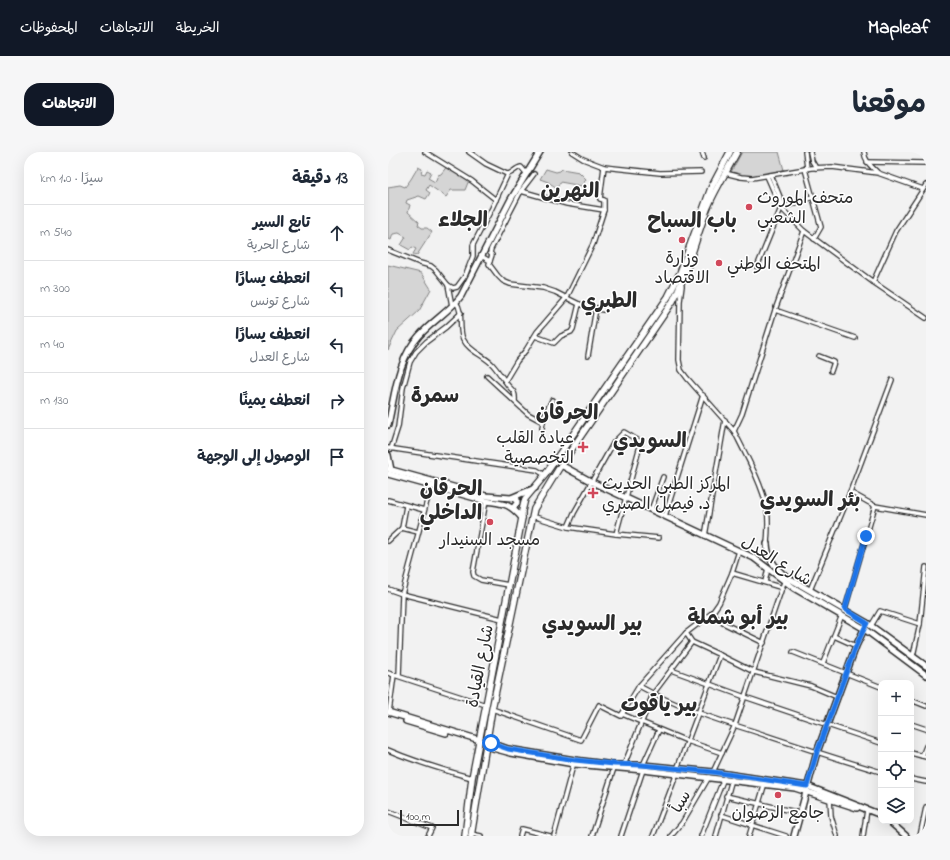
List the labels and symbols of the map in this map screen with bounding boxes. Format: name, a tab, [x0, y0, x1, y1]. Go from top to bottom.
district label: النهرين	[541, 177, 599, 207]
place label: متحف الموروث الشعبي	[757, 186, 853, 232]
marker: متحف الموروث الشعبي	[744, 202, 754, 212]
district label: الجلاء	[438, 206, 488, 236]
district label: باب السباح	[647, 207, 737, 237]
marker: وزارة الاقتصاد	[677, 235, 687, 245]
place label: وزارة الاقتصاد	[654, 246, 710, 291]
place label: المتحف الوطني	[727, 252, 821, 278]
marker: المتحف الوطني	[714, 258, 724, 268]
district label: الطبري	[581, 287, 637, 317]
district label: سمرة	[411, 382, 459, 412]
district label: الحرقان	[536, 399, 598, 429]
place label: عيادة القلب التخصصية	[496, 426, 574, 471]
district label: السويدي	[613, 427, 687, 457]
marker: عيادة القلب التخصصية	[577, 441, 589, 453]
place label: المركز الطبي الحديث د. فيصل الصبري	[602, 472, 730, 517]
district label: الحرقان الداخلي	[420, 475, 482, 531]
district label: بئر السويدي	[760, 486, 860, 516]
marker: المركز الطبي الحديث د. فيصل الصبري	[587, 487, 599, 499]
marker: مسجد السنيدار	[485, 517, 495, 527]
route end	[857, 527, 875, 545]
place label: مسجد السنيدار	[438, 528, 540, 553]
street label: شارع العدل	[736, 530, 816, 593]
district label: بير أبو شملة	[687, 604, 789, 634]
district label: بير السويدي	[542, 610, 642, 640]
street label: شارع القيادة	[460, 623, 501, 710]
district label: بير ياقوت	[621, 691, 697, 721]
route start	[482, 734, 500, 752]
street label: سبأ	[665, 786, 698, 818]
marker: جامع الرضوان	[773, 790, 783, 800]
place label: جامع الرضوان	[731, 801, 825, 826]
scale bar	[400, 808, 459, 827]

